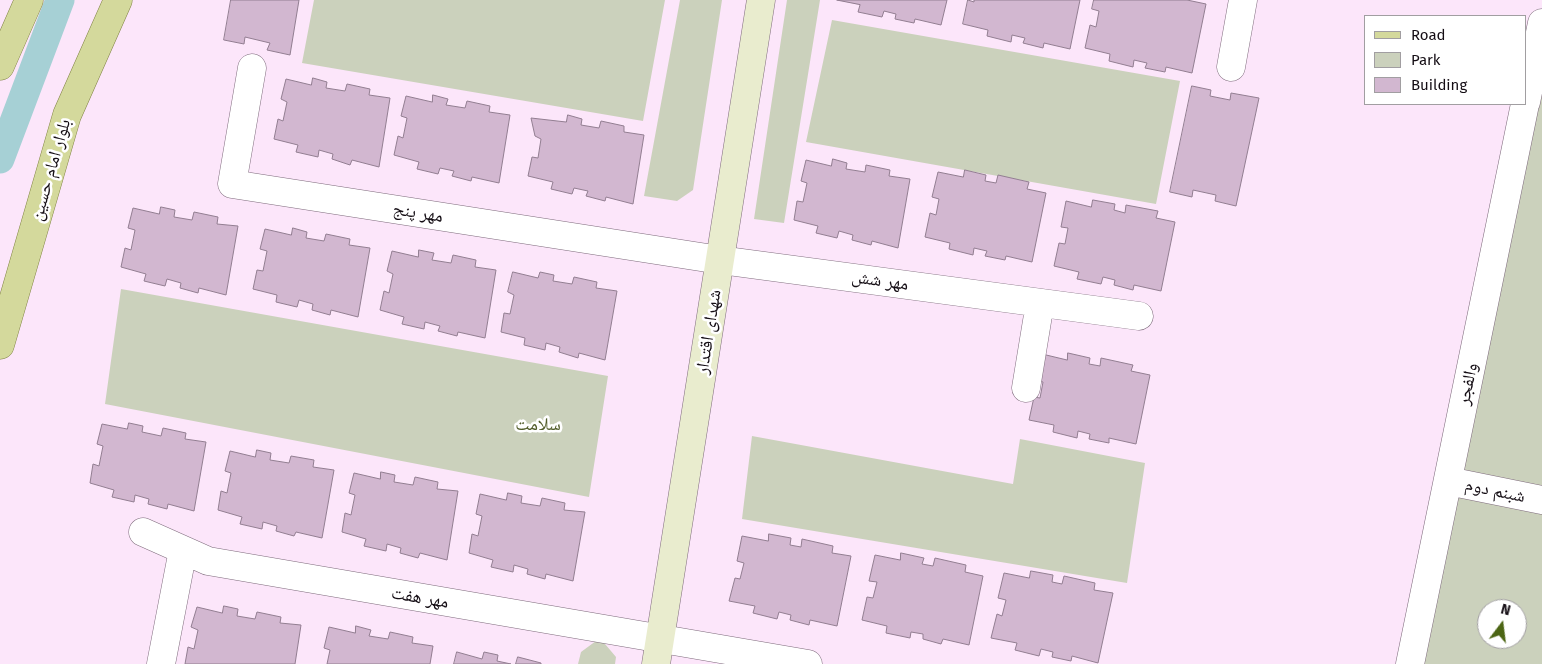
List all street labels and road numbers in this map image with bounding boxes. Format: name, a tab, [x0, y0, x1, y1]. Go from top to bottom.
street label: بلوار امام حسین	[26, 117, 76, 223]
street label: مهر پنج	[391, 198, 445, 228]
street label: مهر شش	[850, 266, 910, 296]
street label: شهدای اقتدار	[692, 288, 726, 376]
street label: والفجر	[1453, 361, 1483, 407]
street label: شبنم دوم	[1463, 474, 1527, 508]
street label: مهر هفت	[390, 582, 450, 614]

